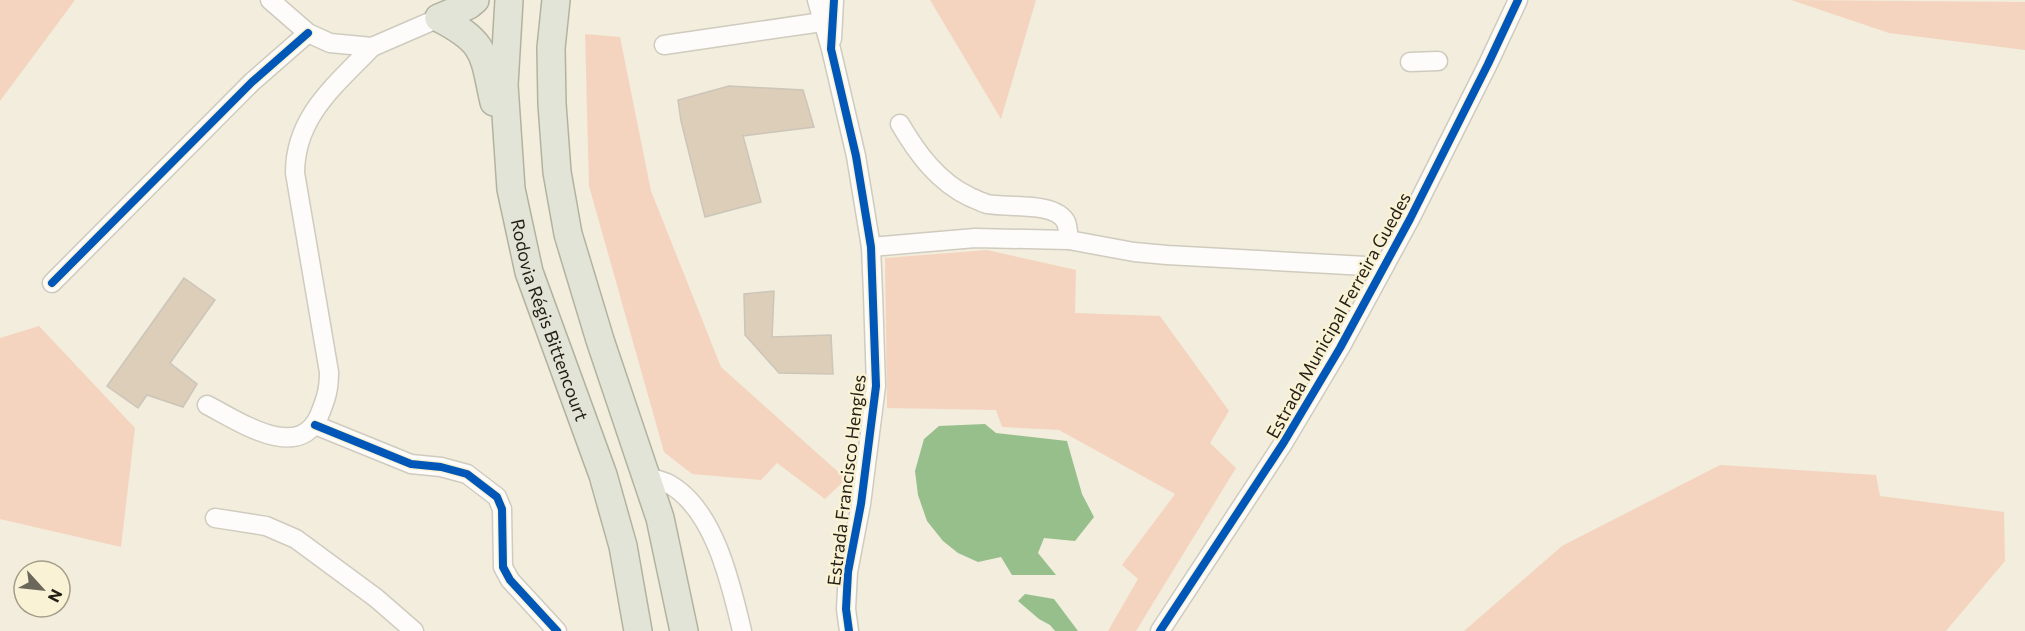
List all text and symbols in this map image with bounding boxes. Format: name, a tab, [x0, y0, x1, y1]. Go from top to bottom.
street label: Estrada Municipal Ferreira Guedes	[1261, 188, 1415, 442]
street label: Rodovia Régis Bittencourt	[507, 217, 593, 424]
street label: Estrada Francisco Hengles	[822, 373, 870, 587]
north arrow	[12, 559, 72, 619]
text: N	[45, 586, 67, 606]

